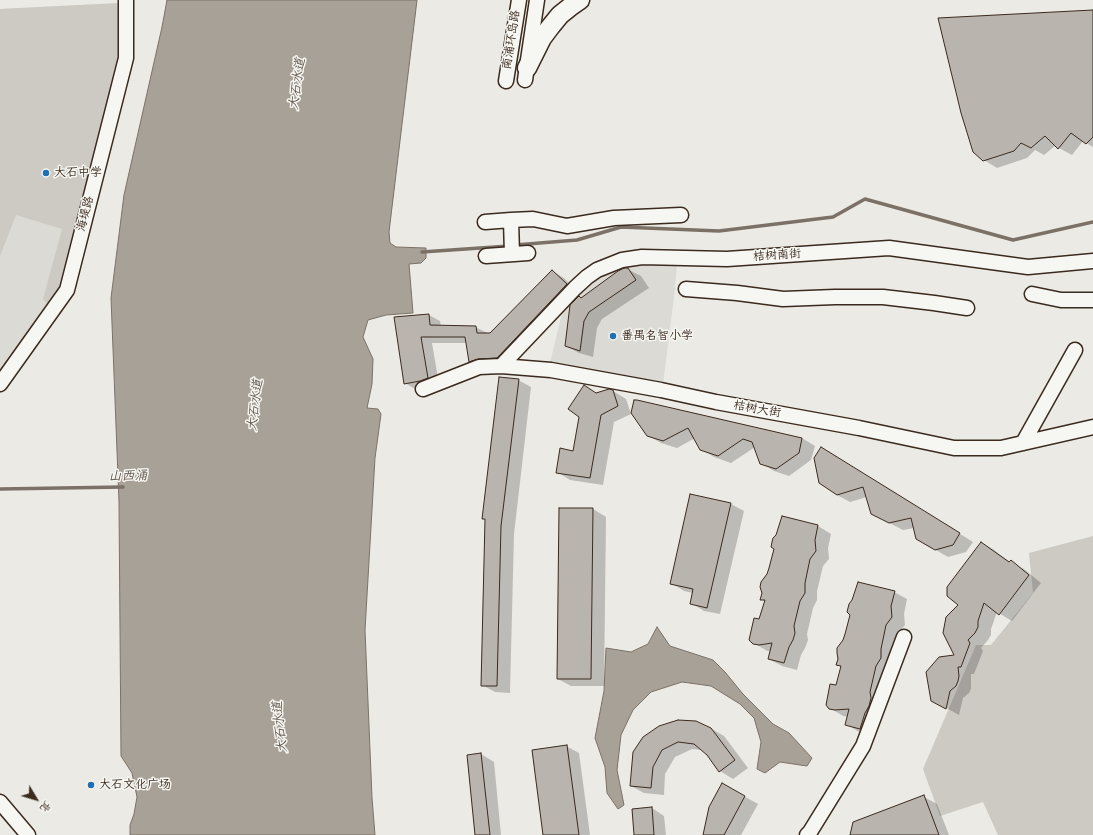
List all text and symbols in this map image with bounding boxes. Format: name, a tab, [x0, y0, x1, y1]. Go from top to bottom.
street label: 南浦环岛路	[500, 9, 524, 71]
water label: 大石水道	[287, 57, 309, 111]
place label: 大石中学	[54, 166, 102, 180]
marker: 大石中学	[41, 168, 51, 178]
street label: 海堤路	[75, 195, 97, 233]
street label: 桔树南街	[753, 247, 801, 265]
place label: 番禺名智小学	[621, 329, 693, 343]
marker: 番禺名智小学	[608, 331, 618, 341]
water label: 大石水道	[245, 378, 267, 432]
street label: 桔树大街	[732, 399, 782, 421]
water label: 山西涌	[108, 469, 148, 485]
water label: 大石水道	[271, 700, 291, 754]
place label: 大石文化广场	[99, 778, 171, 792]
north arrow	[16, 779, 56, 819]
marker: 大石文化广场	[86, 780, 96, 790]
text: 北	[37, 798, 54, 815]

